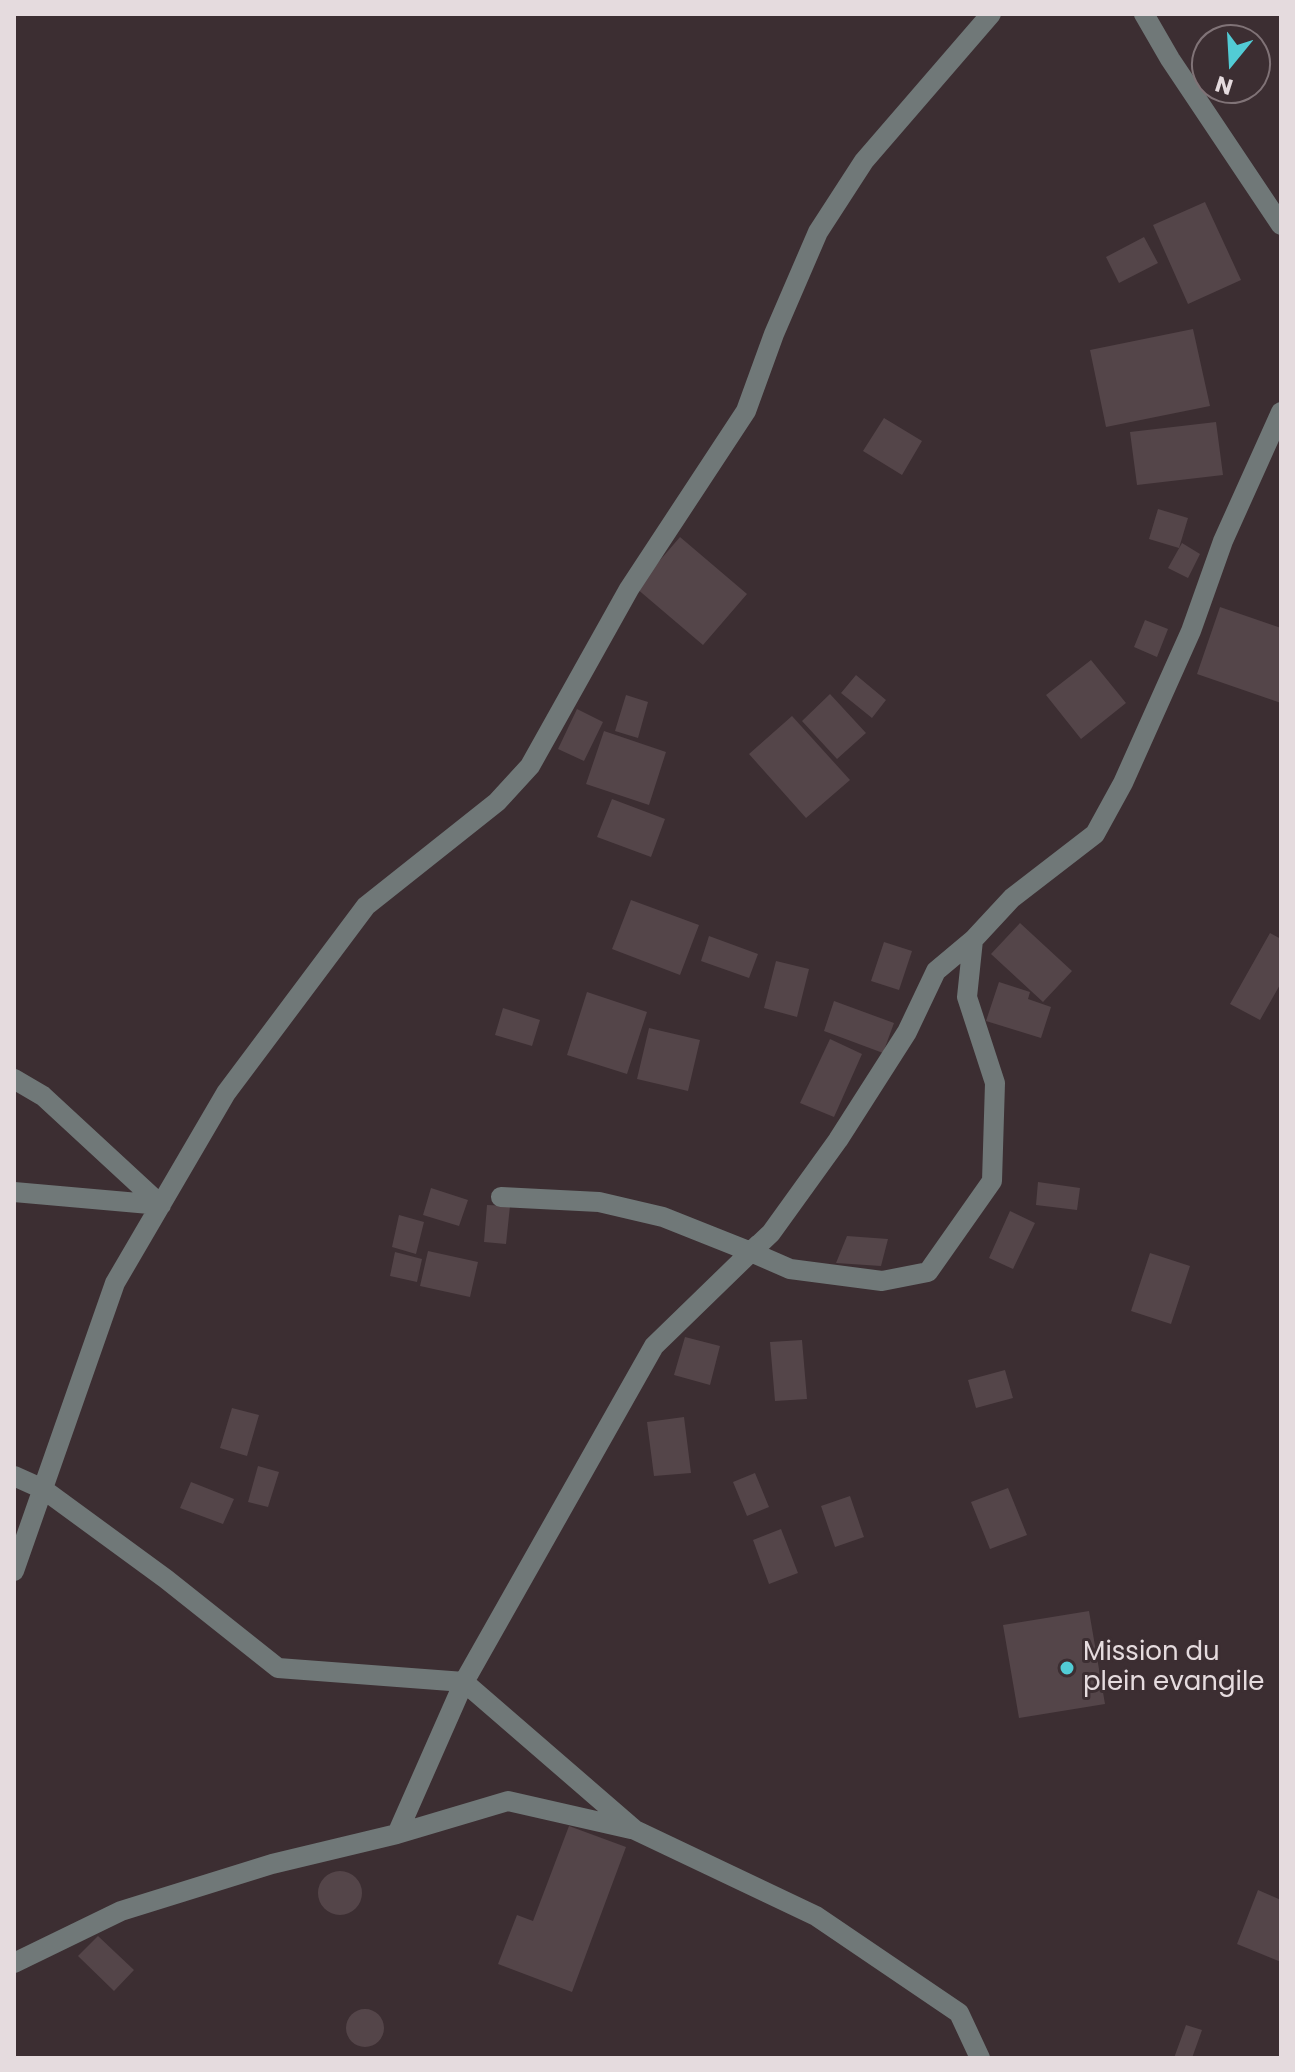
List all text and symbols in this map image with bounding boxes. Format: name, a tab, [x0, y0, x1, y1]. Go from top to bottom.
north arrow	[1191, 24, 1271, 104]
text: N	[1211, 68, 1237, 103]
place label: Mission du plein evangile	[1083, 1637, 1264, 1698]
marker: Mission du plein evangile	[1058, 1659, 1076, 1677]

